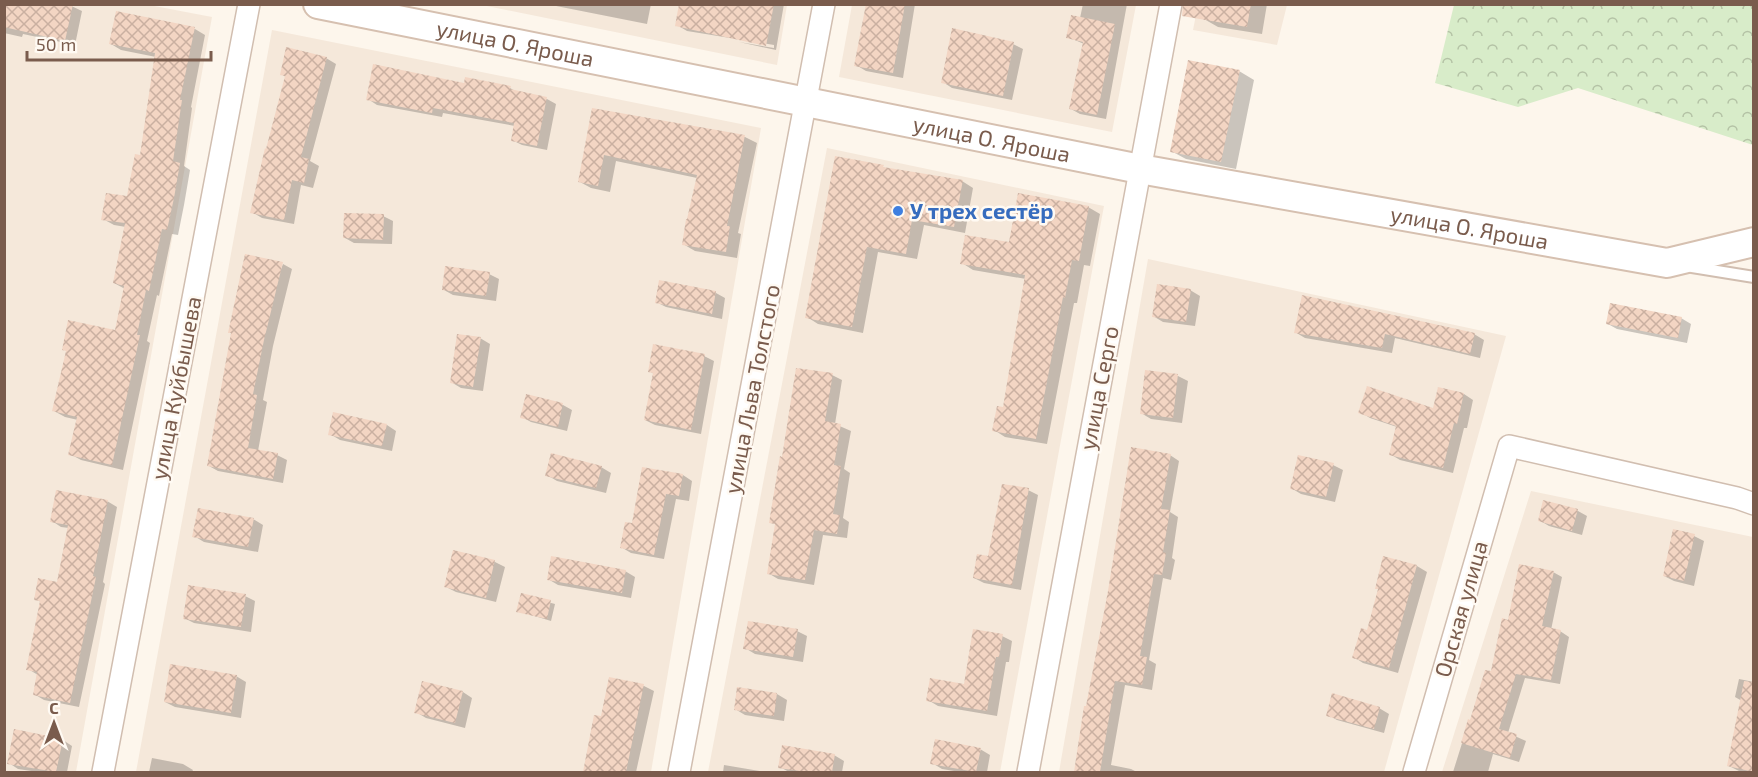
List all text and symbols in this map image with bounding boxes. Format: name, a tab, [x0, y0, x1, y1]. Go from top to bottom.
street label: улица О. Яроша	[434, 14, 596, 71]
scale bar	[27, 24, 212, 62]
text: 50 m	[36, 33, 76, 55]
street label: улица О. Яроша	[911, 110, 1073, 167]
place label: У трех сестёр	[910, 197, 1054, 223]
street label: улица О. Яроша	[1388, 200, 1551, 254]
marker: У трех сестёр	[891, 204, 905, 218]
street label: улица Льва Толстого	[718, 282, 785, 496]
street label: улица Куйбышева	[144, 294, 207, 482]
street label: улица Серго	[1073, 324, 1124, 452]
street label: Орская улица	[1428, 538, 1493, 680]
north arrow	[24, 693, 84, 753]
text: С	[49, 698, 59, 717]

